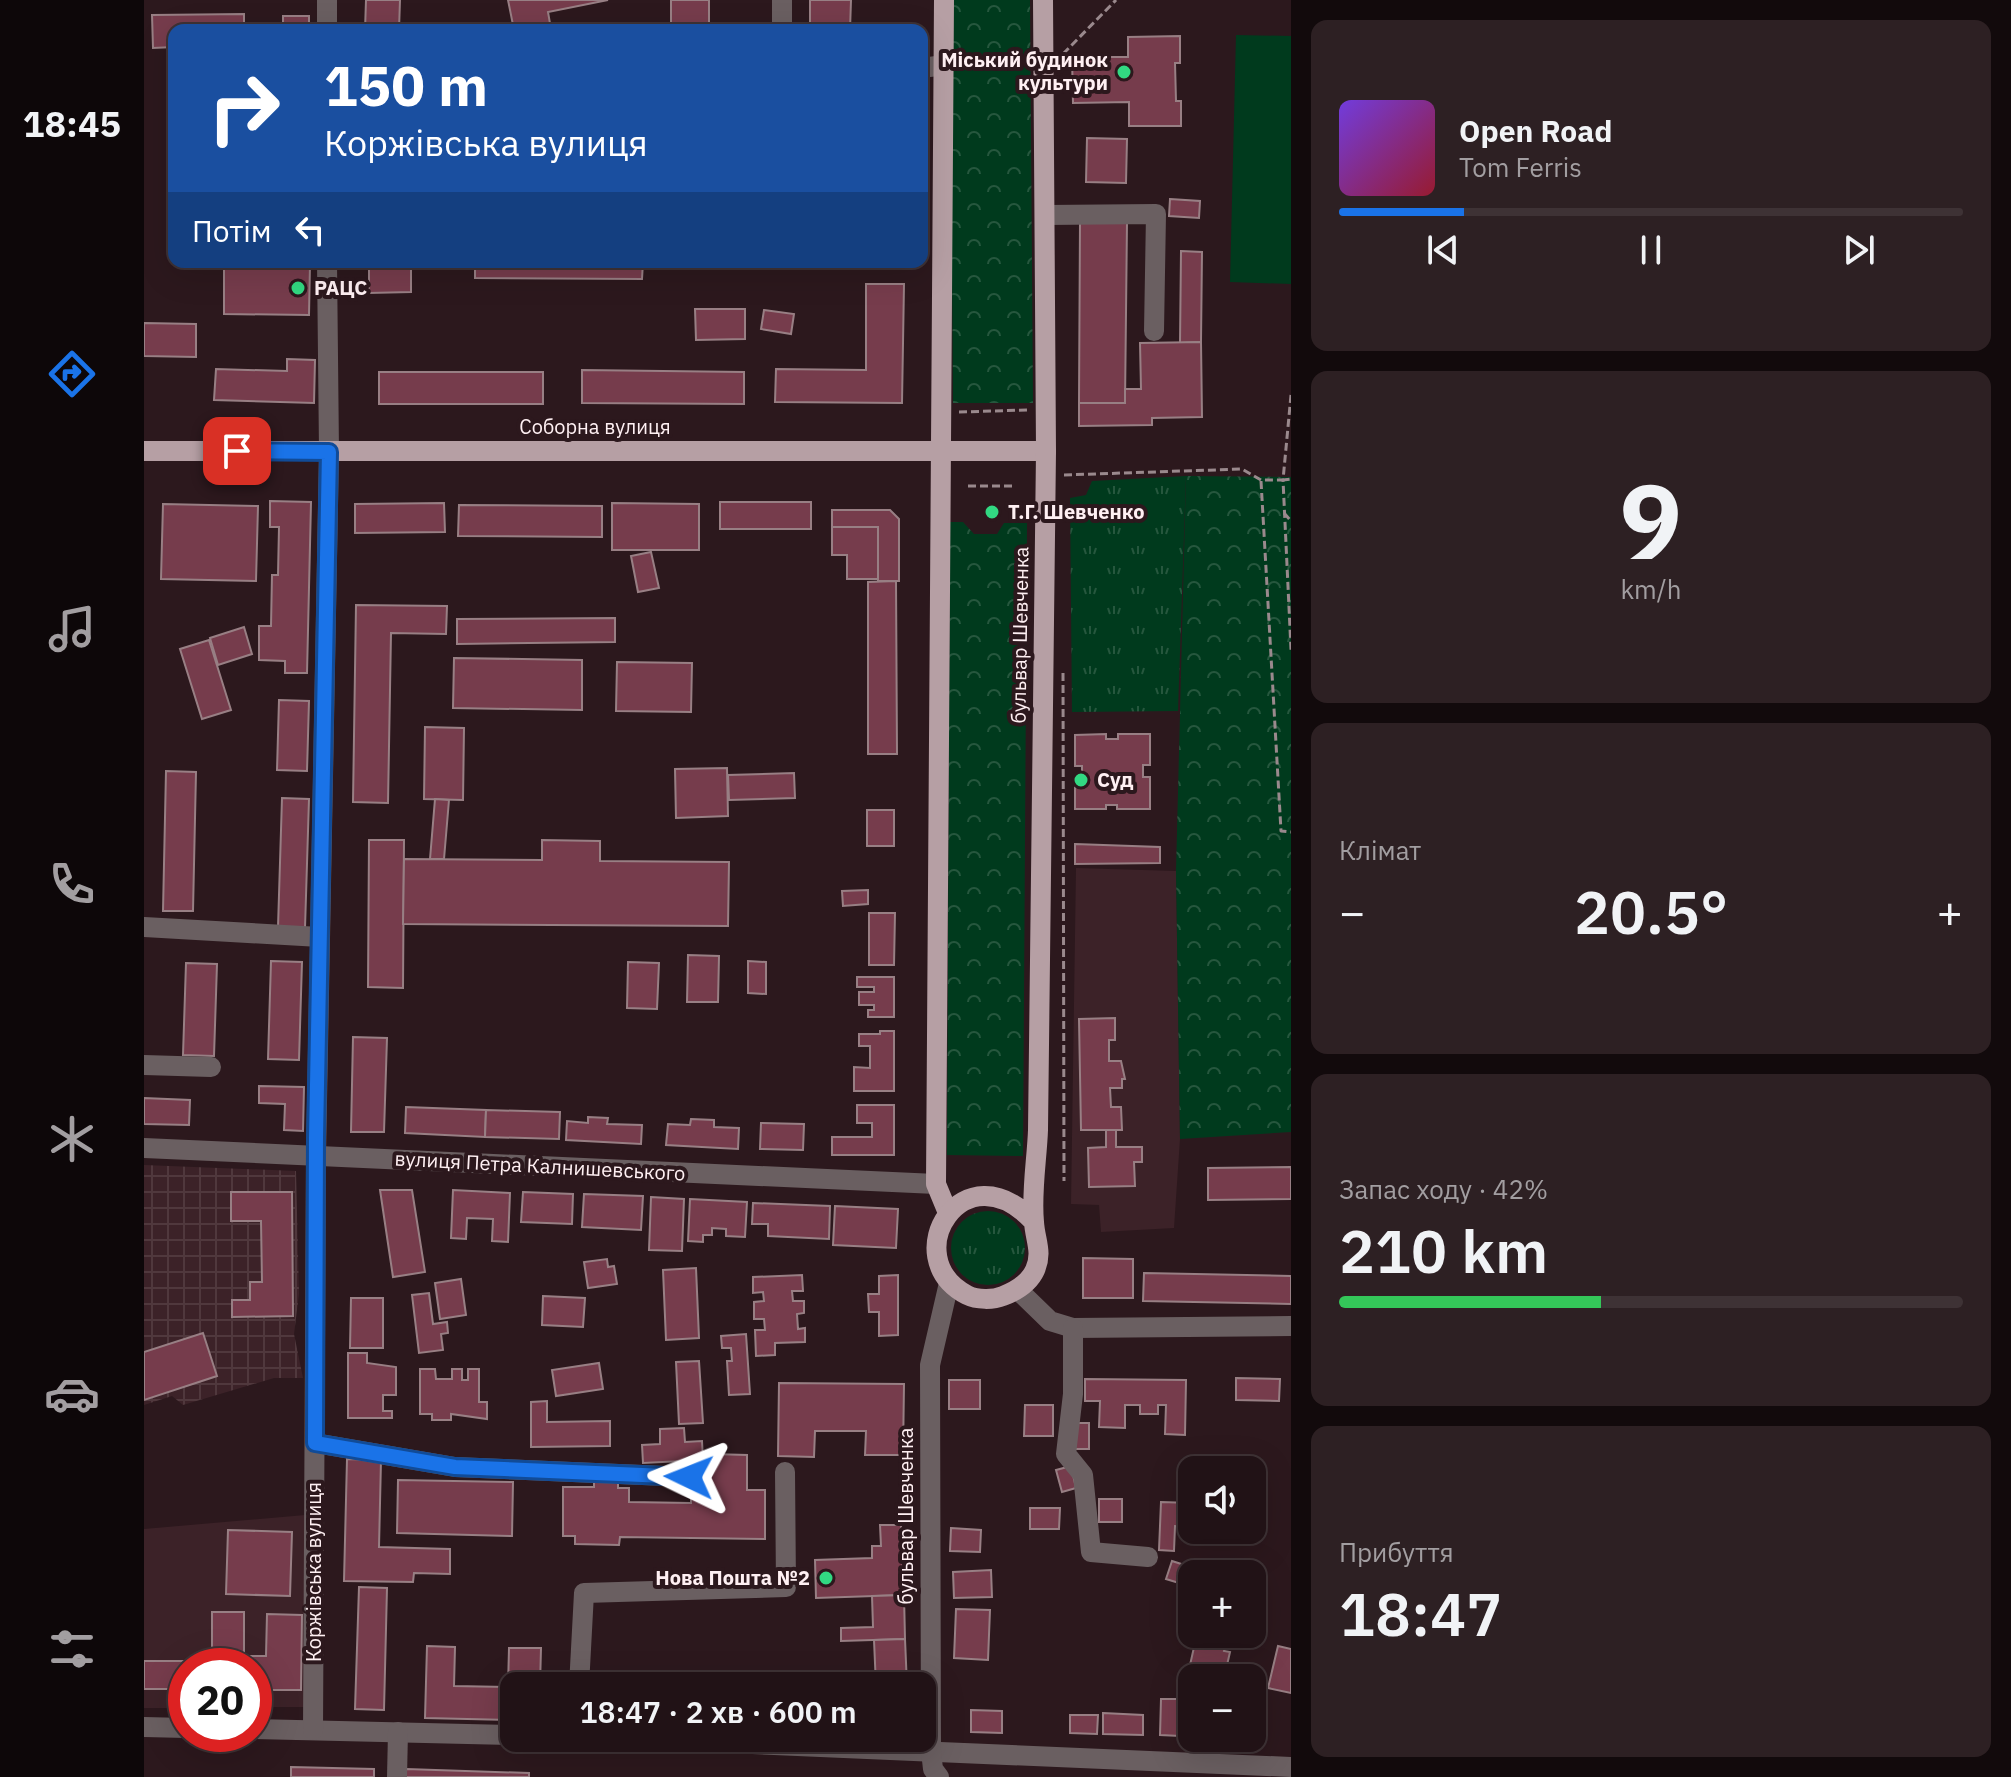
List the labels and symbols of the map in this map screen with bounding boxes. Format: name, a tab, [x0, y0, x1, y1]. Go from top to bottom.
place label: Міський будинок культури	[941, 46, 1108, 96]
marker: Міський будинок культури	[1115, 63, 1133, 81]
place label: РАЦС	[314, 274, 367, 301]
marker: РАЦС	[289, 279, 307, 297]
street label: Соборна вулиця	[519, 413, 671, 440]
pin	[203, 417, 271, 485]
place label: Т.Г. Шевченко	[1008, 498, 1145, 525]
marker: Т.Г. Шевченко	[983, 503, 1001, 521]
street label: бульвар Шевченка	[1004, 546, 1035, 724]
place label: Суд	[1097, 766, 1133, 793]
marker: Суд	[1072, 771, 1090, 789]
street label: вулиця Петра Калнишевського	[394, 1144, 686, 1187]
street label: бульвар Шевченка	[892, 1427, 919, 1604]
position arrow	[647, 1435, 731, 1519]
street label: Коржівська вулиця	[300, 1482, 327, 1662]
place label: Нова Пошта №2	[655, 1564, 810, 1591]
marker: Нова Пошта №2	[817, 1569, 835, 1587]
speed limit sign: 20	[168, 1648, 272, 1752]

